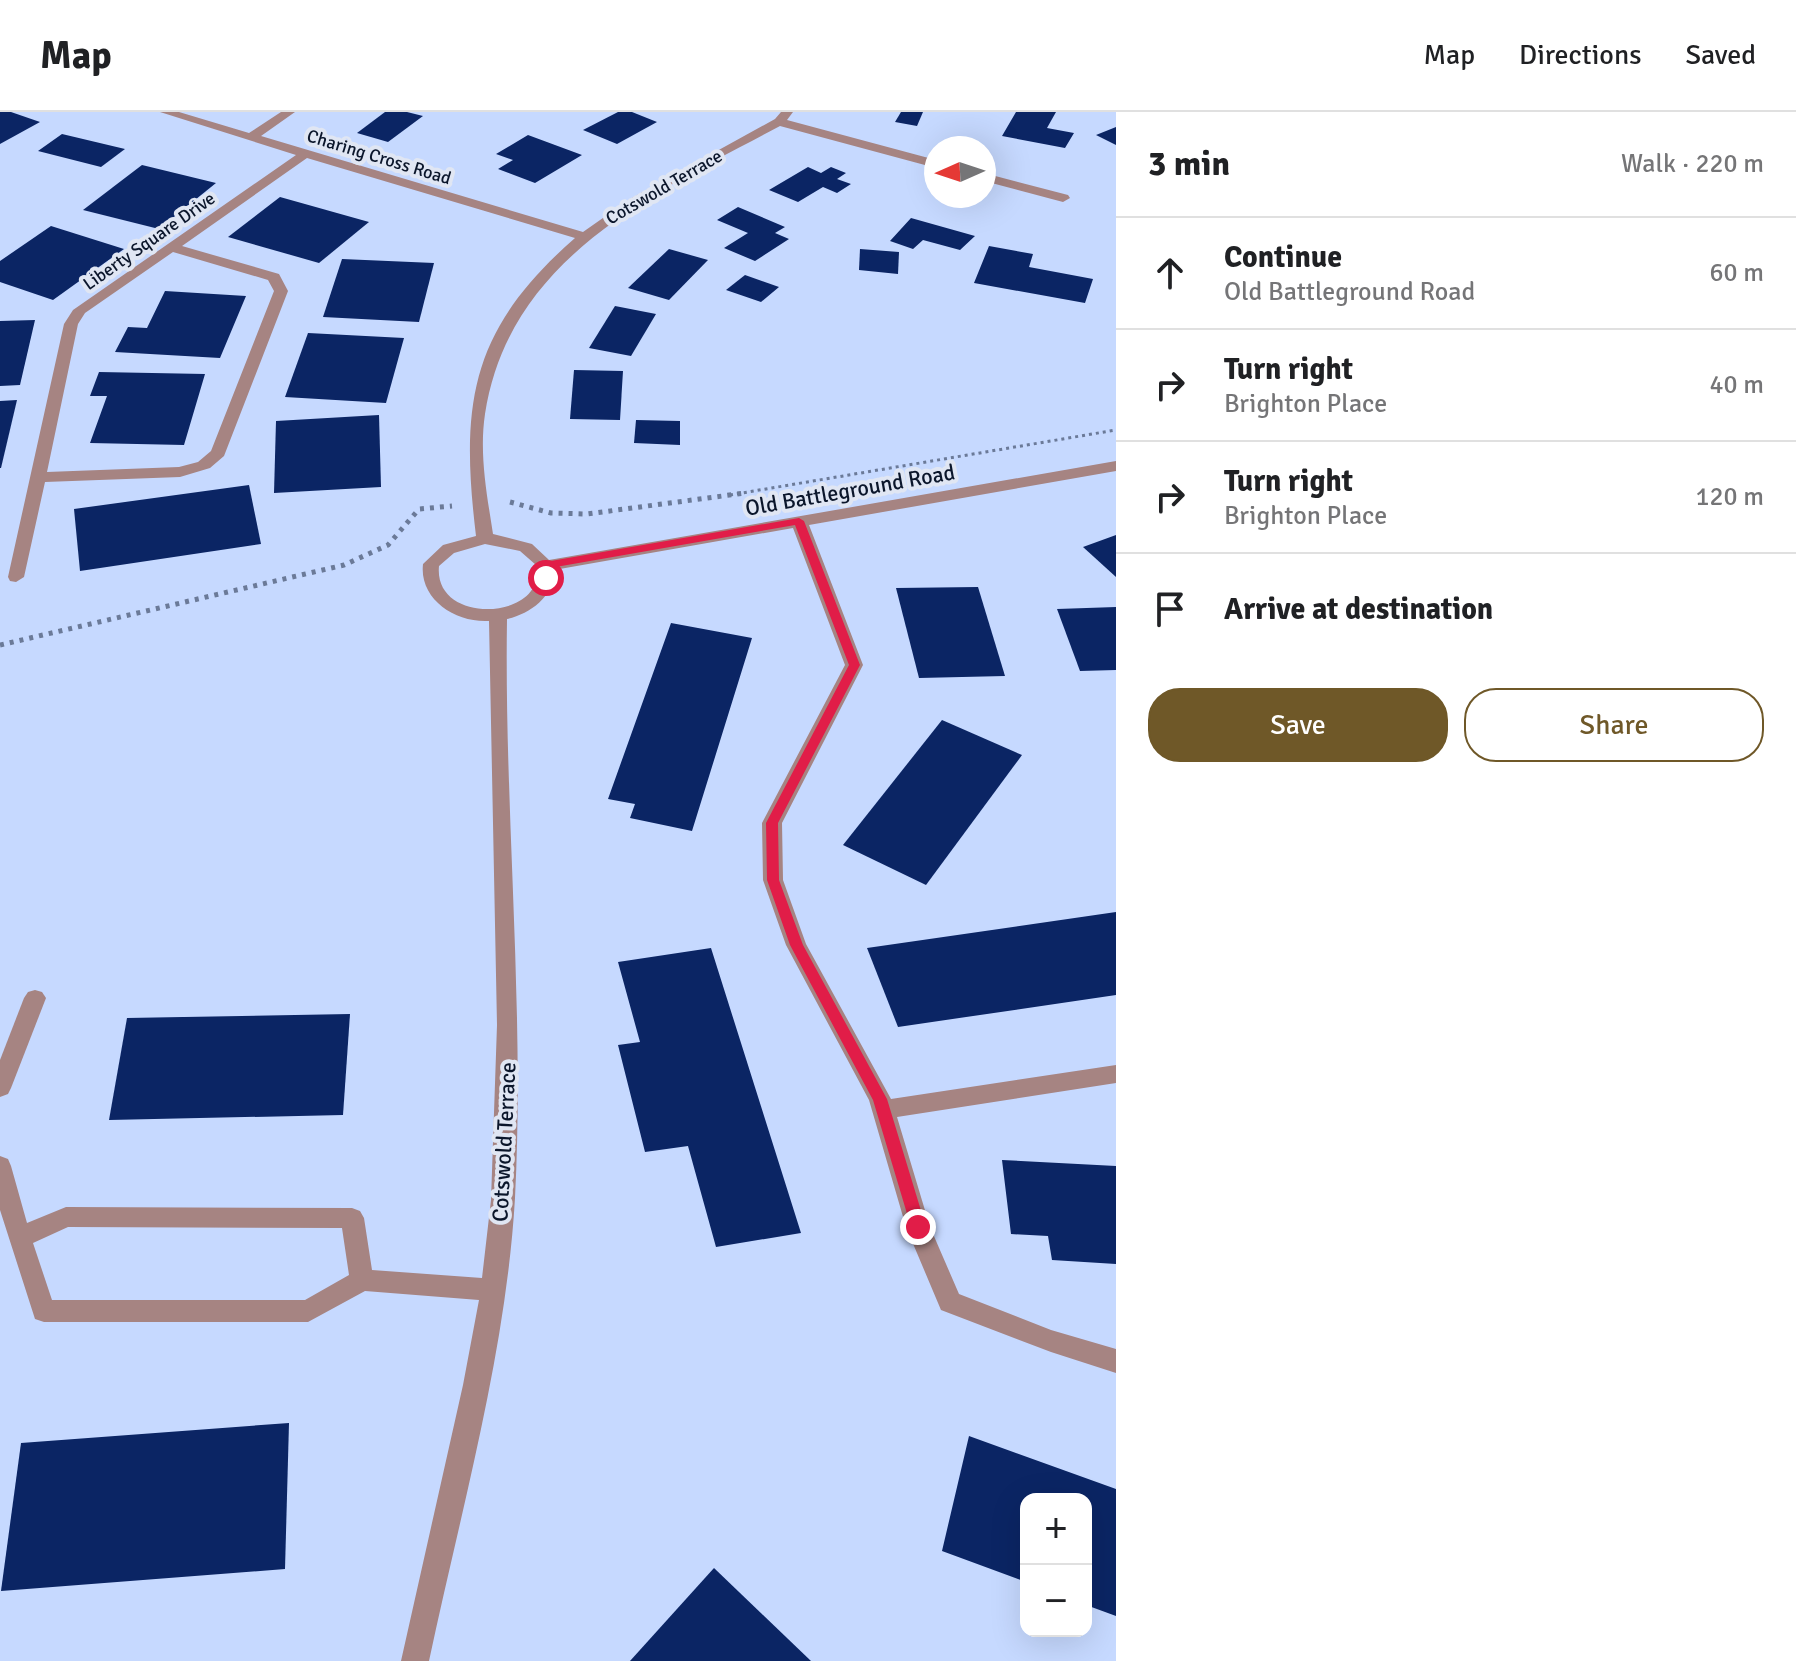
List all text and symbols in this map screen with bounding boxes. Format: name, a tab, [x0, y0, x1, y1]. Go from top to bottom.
text: Map	[40, 32, 112, 79]
text: Map	[1423, 38, 1475, 72]
text: Directions	[1519, 38, 1641, 72]
text: Saved	[1685, 38, 1756, 72]
street label: Charing Cross Road	[304, 125, 454, 189]
north arrow	[924, 136, 996, 208]
text: 3 min	[1148, 143, 1230, 185]
street label: Cotswold Terrace	[602, 145, 726, 229]
text: Walk · 220 m	[1621, 148, 1764, 180]
street label: Liberty Square Drive	[79, 187, 219, 295]
text: Continue	[1224, 239, 1342, 276]
icon: ahead	[1148, 251, 1192, 295]
text: 60 m	[1709, 257, 1764, 289]
text: Old Battleground Road	[1224, 276, 1475, 308]
text: Turn right	[1224, 351, 1353, 388]
icon: right	[1148, 363, 1192, 407]
text: 40 m	[1709, 369, 1764, 401]
text: Brighton Place	[1224, 388, 1387, 420]
street label: Old Battleground Road	[743, 458, 957, 522]
text: Turn right	[1224, 463, 1353, 500]
icon: right	[1148, 475, 1192, 519]
text: 120 m	[1695, 481, 1764, 513]
text: Brighton Place	[1224, 500, 1387, 532]
route start	[528, 560, 564, 596]
icon: arrive	[1148, 587, 1192, 631]
text: Arrive at destination	[1224, 591, 1493, 628]
button: Save	[1148, 688, 1448, 762]
button: Share	[1464, 688, 1764, 762]
street label: Cotswold Terrace	[486, 1061, 522, 1223]
route end	[900, 1209, 936, 1245]
map controls	[1020, 1493, 1092, 1637]
button: +	[1020, 1493, 1092, 1565]
button: −	[1020, 1565, 1092, 1637]

